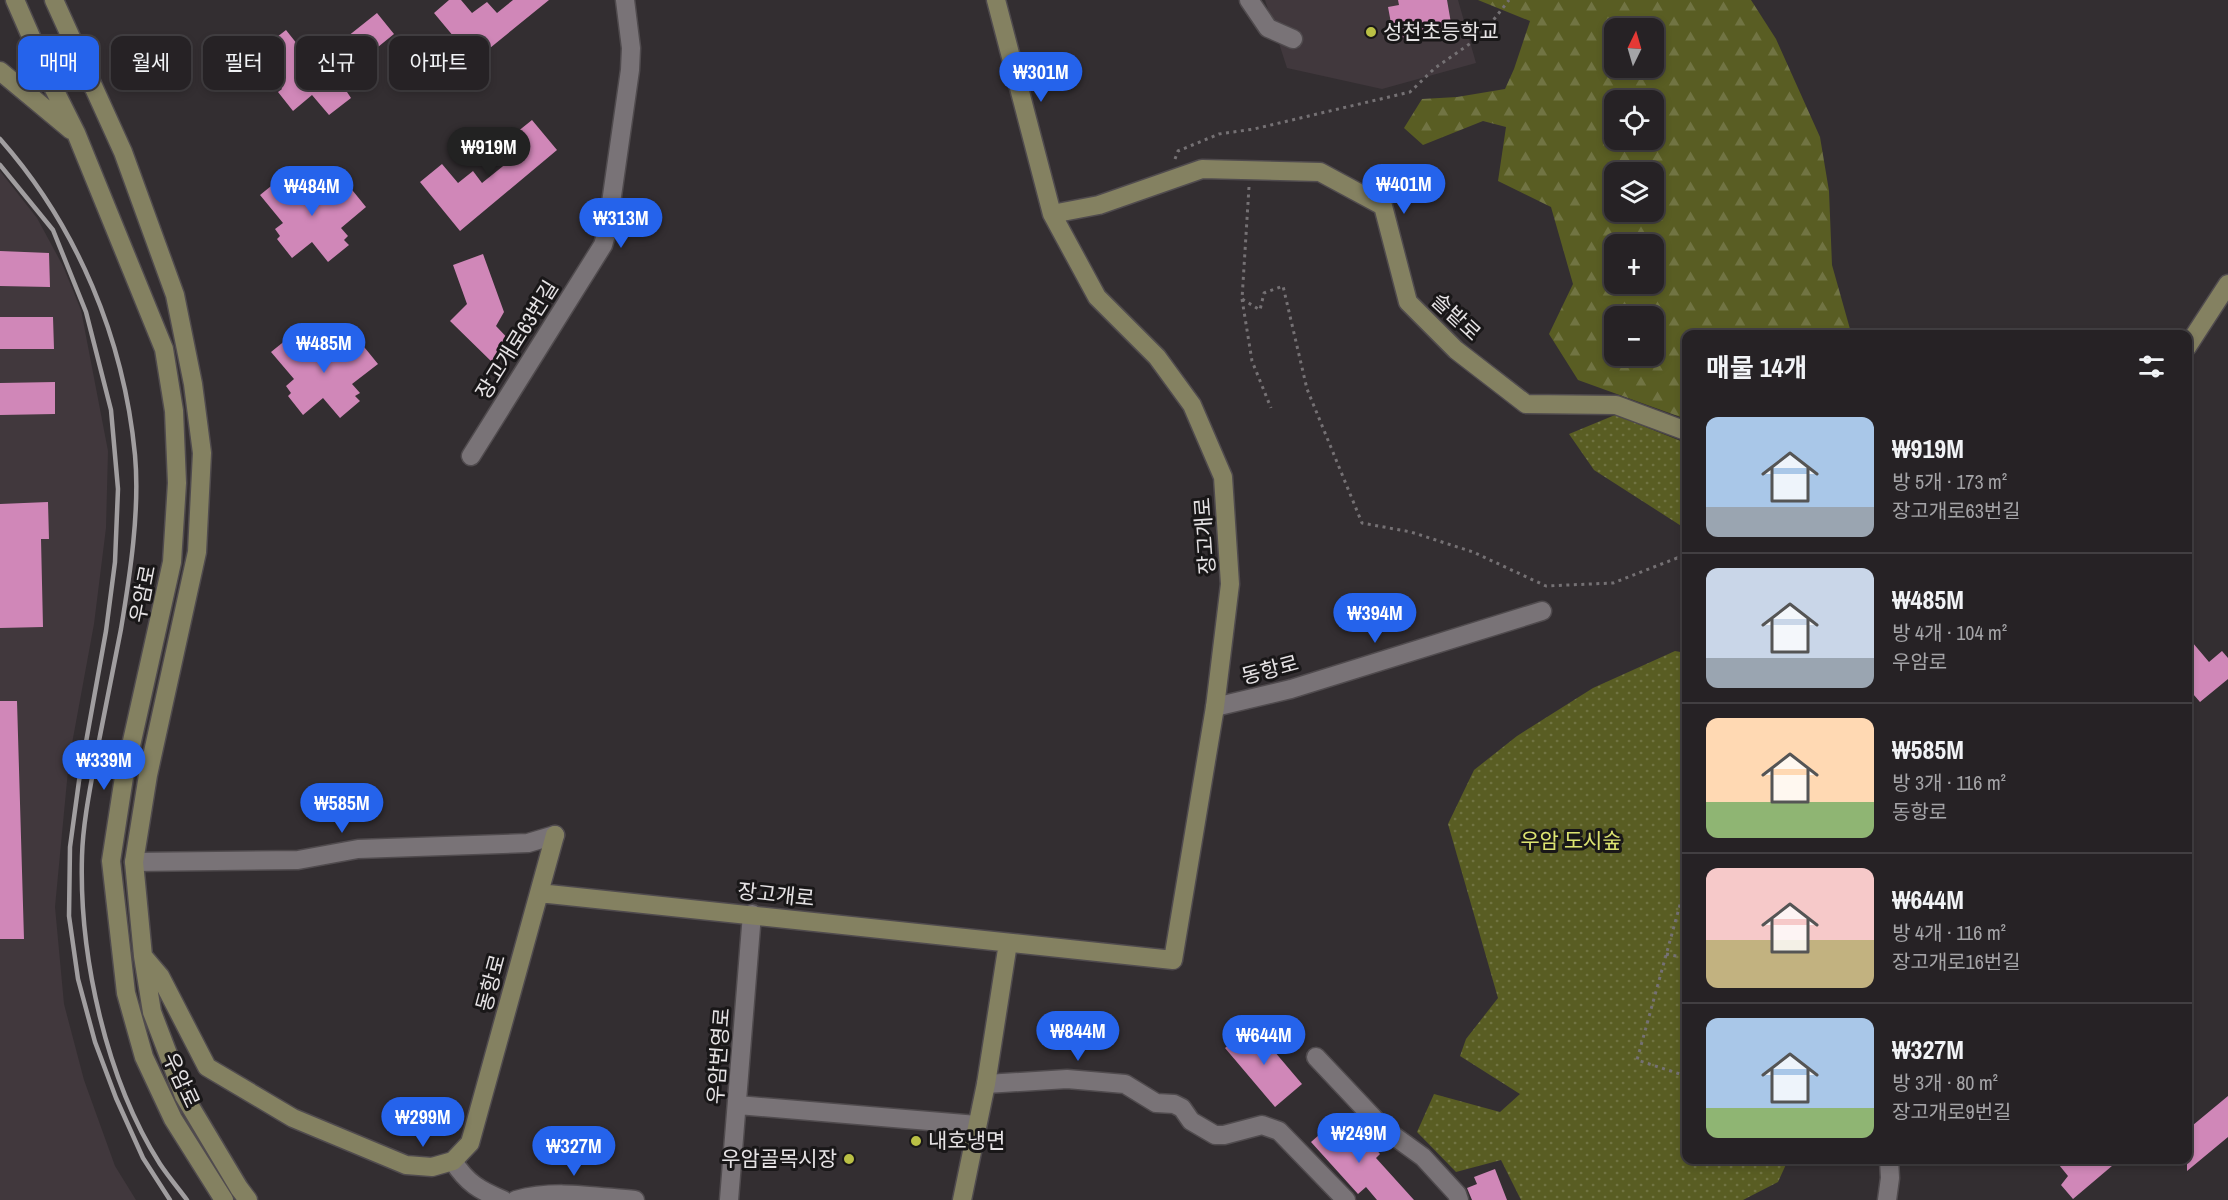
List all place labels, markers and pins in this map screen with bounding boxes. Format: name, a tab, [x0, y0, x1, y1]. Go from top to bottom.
place label: 성천초등학교	[1383, 17, 1499, 46]
marker: 성천초등학교	[1364, 25, 1378, 39]
pin: ₩301M	[999, 52, 1083, 103]
pin: ₩919M	[447, 127, 531, 178]
pin: ₩401M	[1362, 164, 1446, 215]
pin: ₩484M	[270, 166, 354, 217]
pin: ₩313M	[579, 198, 663, 249]
pin: ₩485M	[282, 323, 366, 374]
pin: ₩394M	[1333, 593, 1417, 644]
pin: ₩339M	[62, 740, 146, 791]
pin: ₩585M	[300, 783, 384, 834]
pin: ₩844M	[1036, 1011, 1120, 1062]
pin: ₩644M	[1222, 1015, 1306, 1066]
pin: ₩299M	[381, 1097, 465, 1148]
pin: ₩249M	[1317, 1113, 1401, 1164]
pin: ₩327M	[532, 1126, 616, 1177]
place label: 내호냉면	[928, 1126, 1005, 1155]
marker: 내호냉면	[909, 1134, 923, 1148]
place label: 우암골목시장	[721, 1144, 837, 1173]
marker: 우암골목시장	[842, 1152, 856, 1166]

